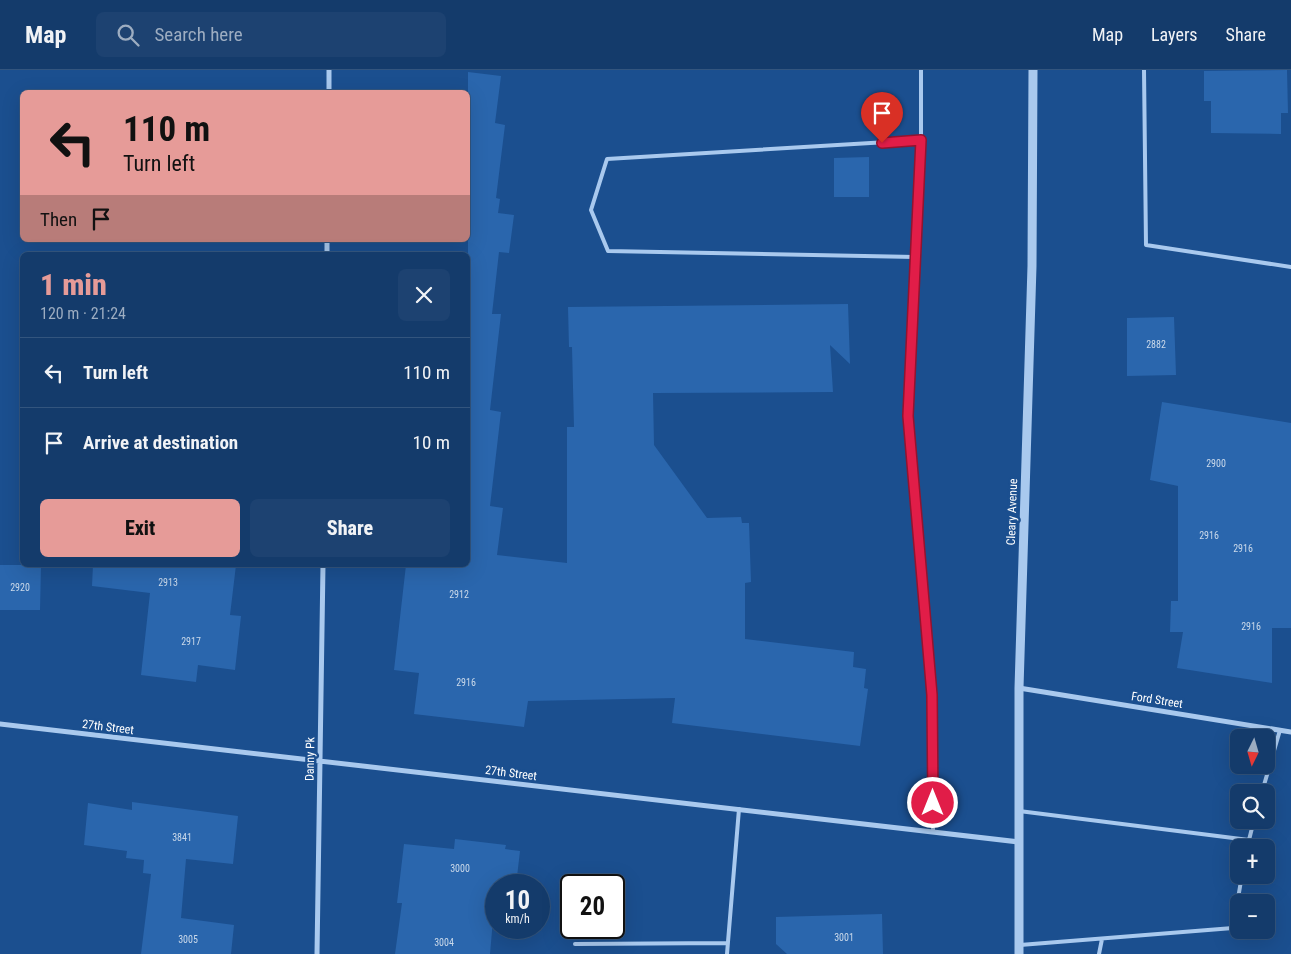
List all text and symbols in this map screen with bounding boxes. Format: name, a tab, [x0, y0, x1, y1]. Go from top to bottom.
search box	[96, 12, 446, 57]
text: Map	[25, 21, 66, 49]
icon: search	[114, 21, 142, 49]
text: Search here	[154, 23, 243, 46]
text: Map	[1092, 24, 1123, 45]
text: Layers	[1151, 24, 1198, 45]
text: Share	[1226, 24, 1266, 45]
pin	[861, 92, 903, 143]
icon: arrive	[868, 99, 896, 127]
text: 110 m	[123, 109, 210, 150]
icon: left	[40, 110, 105, 175]
text: Turn left	[123, 151, 195, 176]
icon: arrive	[87, 205, 115, 233]
text: Then	[40, 208, 77, 231]
text: 1 min	[40, 267, 107, 302]
button: close	[398, 269, 450, 321]
text: 120 m · 21:24	[40, 304, 126, 323]
house number: 2882	[1146, 339, 1166, 350]
icon: left	[40, 359, 68, 387]
text: Turn left	[83, 361, 148, 384]
text: 110 m	[403, 361, 450, 384]
icon: arrive	[40, 429, 68, 457]
text: Arrive at destination	[83, 431, 238, 454]
text: 10 m	[413, 431, 450, 454]
house number: 2900	[1206, 458, 1226, 469]
street label: Cleary Avenue	[1004, 478, 1020, 546]
button: Exit	[40, 499, 240, 557]
button: Share	[250, 499, 450, 557]
house number: 2916	[1199, 530, 1219, 541]
house number: 2916	[1233, 543, 1253, 554]
house number: 2913	[158, 577, 178, 588]
house number: 2920	[10, 582, 30, 593]
house number: 2912	[449, 589, 469, 600]
house number: 2916	[1241, 621, 1261, 632]
house number: 2917	[181, 636, 201, 647]
house number: 2916	[456, 677, 476, 688]
street label: Ford Street	[1130, 689, 1184, 711]
street label: 27th Street	[81, 717, 135, 737]
north arrow	[1230, 729, 1275, 774]
map controls	[1230, 729, 1275, 939]
street label: Danny Pk	[303, 736, 317, 781]
street label: 27th Street	[484, 763, 538, 783]
position arrow	[906, 776, 958, 828]
button: search	[1230, 784, 1275, 829]
house number: 3841	[172, 832, 192, 843]
button: +	[1230, 839, 1275, 884]
house number: 3000	[450, 863, 470, 874]
speed limit sign: 20	[560, 874, 625, 939]
text: 10	[505, 886, 530, 915]
button: −	[1230, 894, 1275, 939]
text: km/h	[505, 912, 530, 926]
house number: 3001	[834, 932, 854, 943]
house number: 3005	[178, 934, 198, 945]
house number: 3004	[434, 937, 454, 948]

